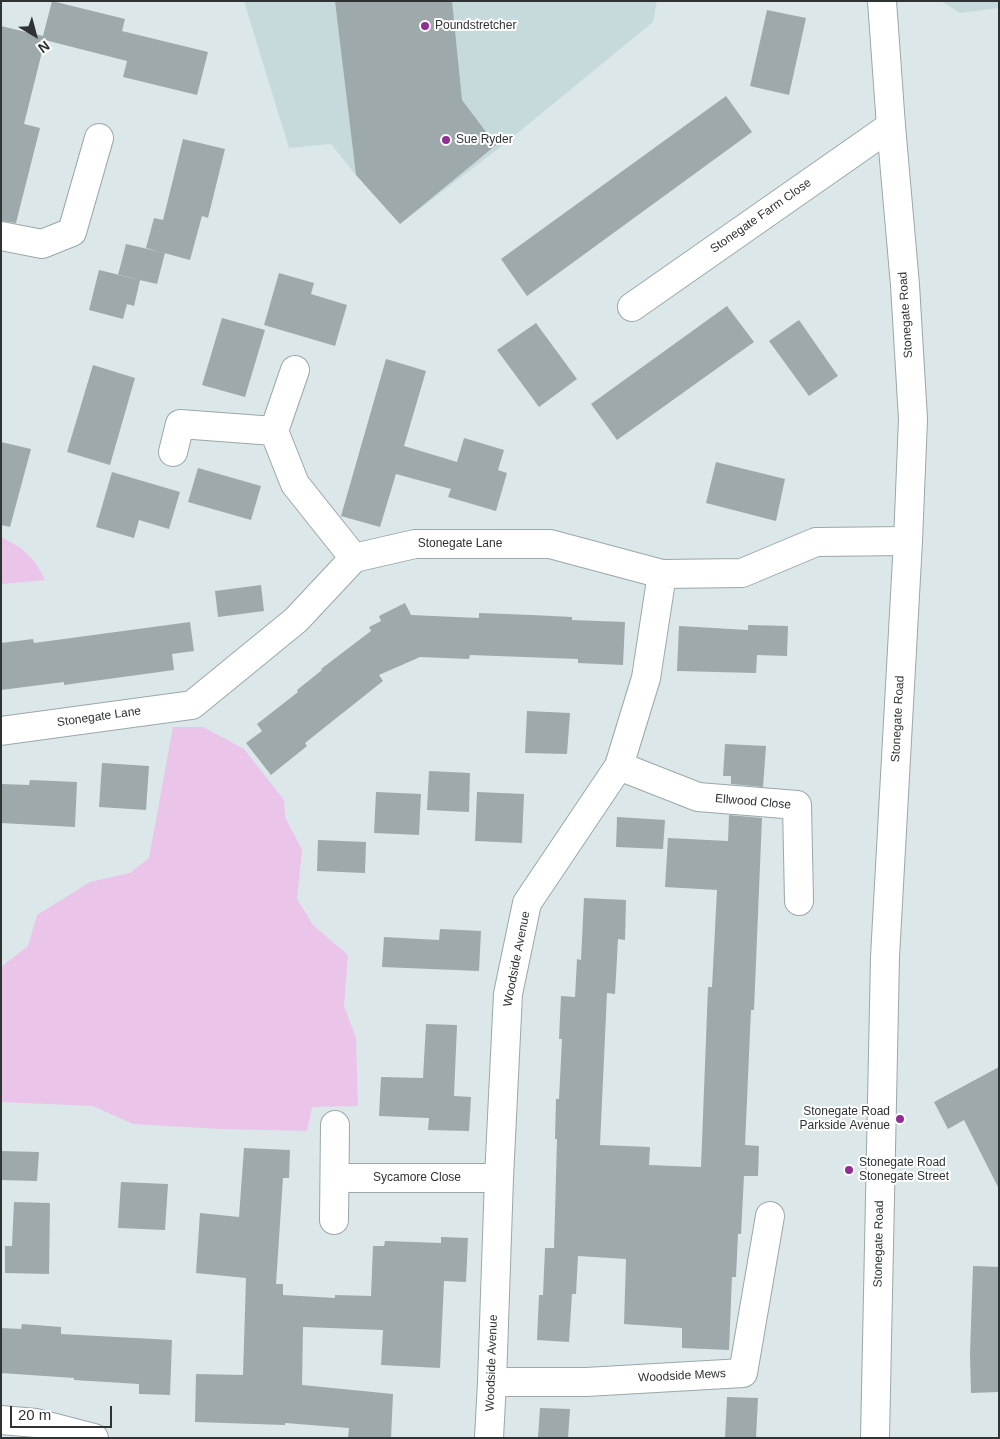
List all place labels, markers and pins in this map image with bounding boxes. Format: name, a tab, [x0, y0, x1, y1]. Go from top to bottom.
place label: Poundstretcher	[435, 19, 516, 33]
marker: Poundstretcher	[419, 20, 431, 32]
place label: Sue Ryder	[456, 133, 513, 147]
marker: Sue Ryder	[440, 134, 452, 146]
place label: Stonegate Road Parkside Avenue	[799, 1105, 890, 1133]
marker: Stonegate Road Parkside Avenue	[894, 1113, 906, 1125]
place label: Stonegate Road Stonegate Street	[859, 1156, 949, 1184]
marker: Stonegate Road Stonegate Street	[843, 1164, 855, 1176]

